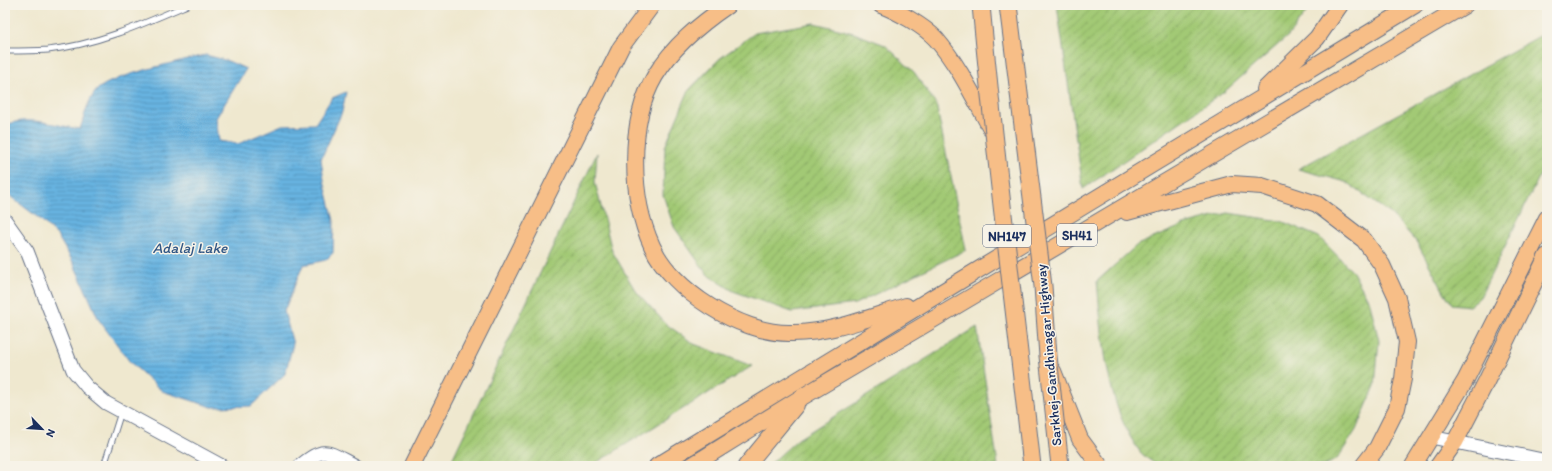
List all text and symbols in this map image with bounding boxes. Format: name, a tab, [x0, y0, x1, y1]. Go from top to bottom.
road number: SH41	[1057, 224, 1097, 246]
road number: NH147	[983, 225, 1031, 247]
water label: Adalaj Lake	[153, 239, 228, 257]
street label: Sarkhej-Gandhinagar Highway	[1033, 263, 1065, 447]
north arrow	[22, 409, 62, 449]
text: N	[43, 427, 58, 439]

